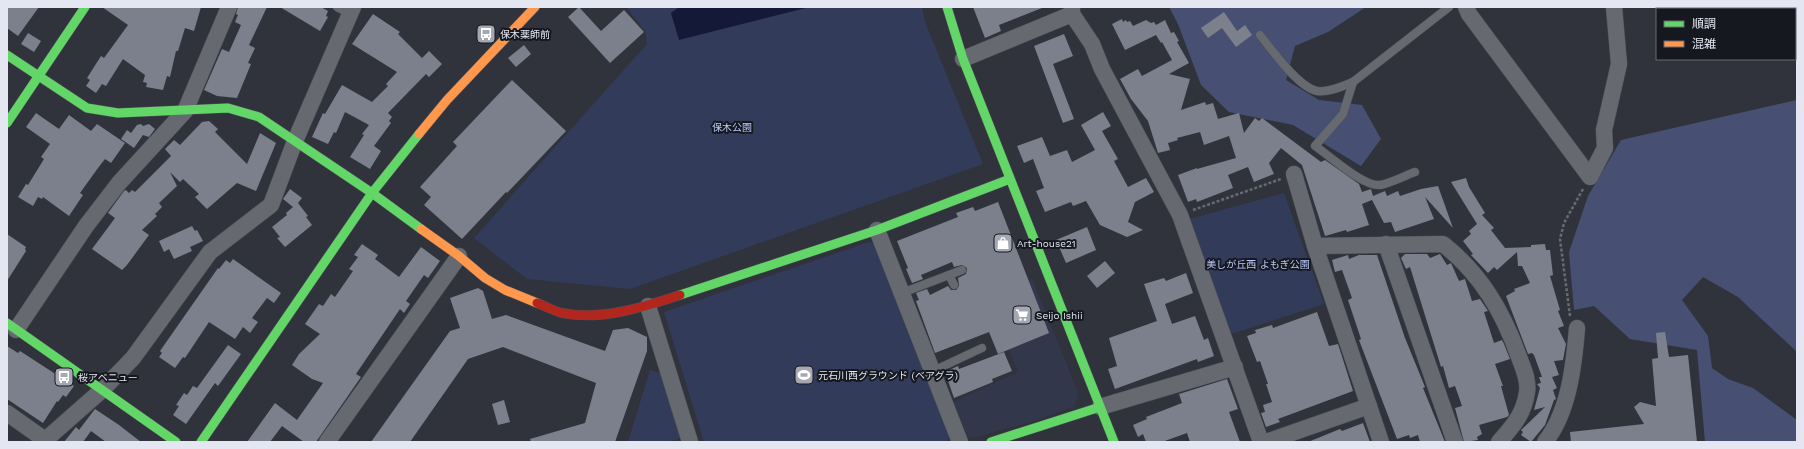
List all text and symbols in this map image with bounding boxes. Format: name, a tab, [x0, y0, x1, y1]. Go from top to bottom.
legend	[1656, 8, 1796, 60]
text: 順調	[1692, 17, 1716, 31]
bus stop icon: 保木薬師前	[475, 23, 497, 45]
place label: 保木薬師前	[500, 29, 550, 40]
text: 混雑	[1692, 37, 1716, 51]
park label: 保木公園	[712, 122, 752, 133]
shop icon: Art-house21	[992, 232, 1014, 254]
place label: Art-house21	[1017, 238, 1076, 249]
park label: 美しが丘西 よもぎ公園	[1206, 259, 1310, 270]
supermarket icon: Seijo Ishii	[1011, 304, 1033, 326]
place label: Seijo Ishii	[1036, 310, 1083, 321]
sports icon: 元石川西グラウンド (ベアグラ)	[793, 364, 815, 386]
bus stop icon: 桜アベニュー	[53, 366, 75, 388]
place label: 元石川西グラウンド (ベアグラ)	[818, 370, 958, 381]
place label: 桜アベニュー	[78, 372, 138, 383]

